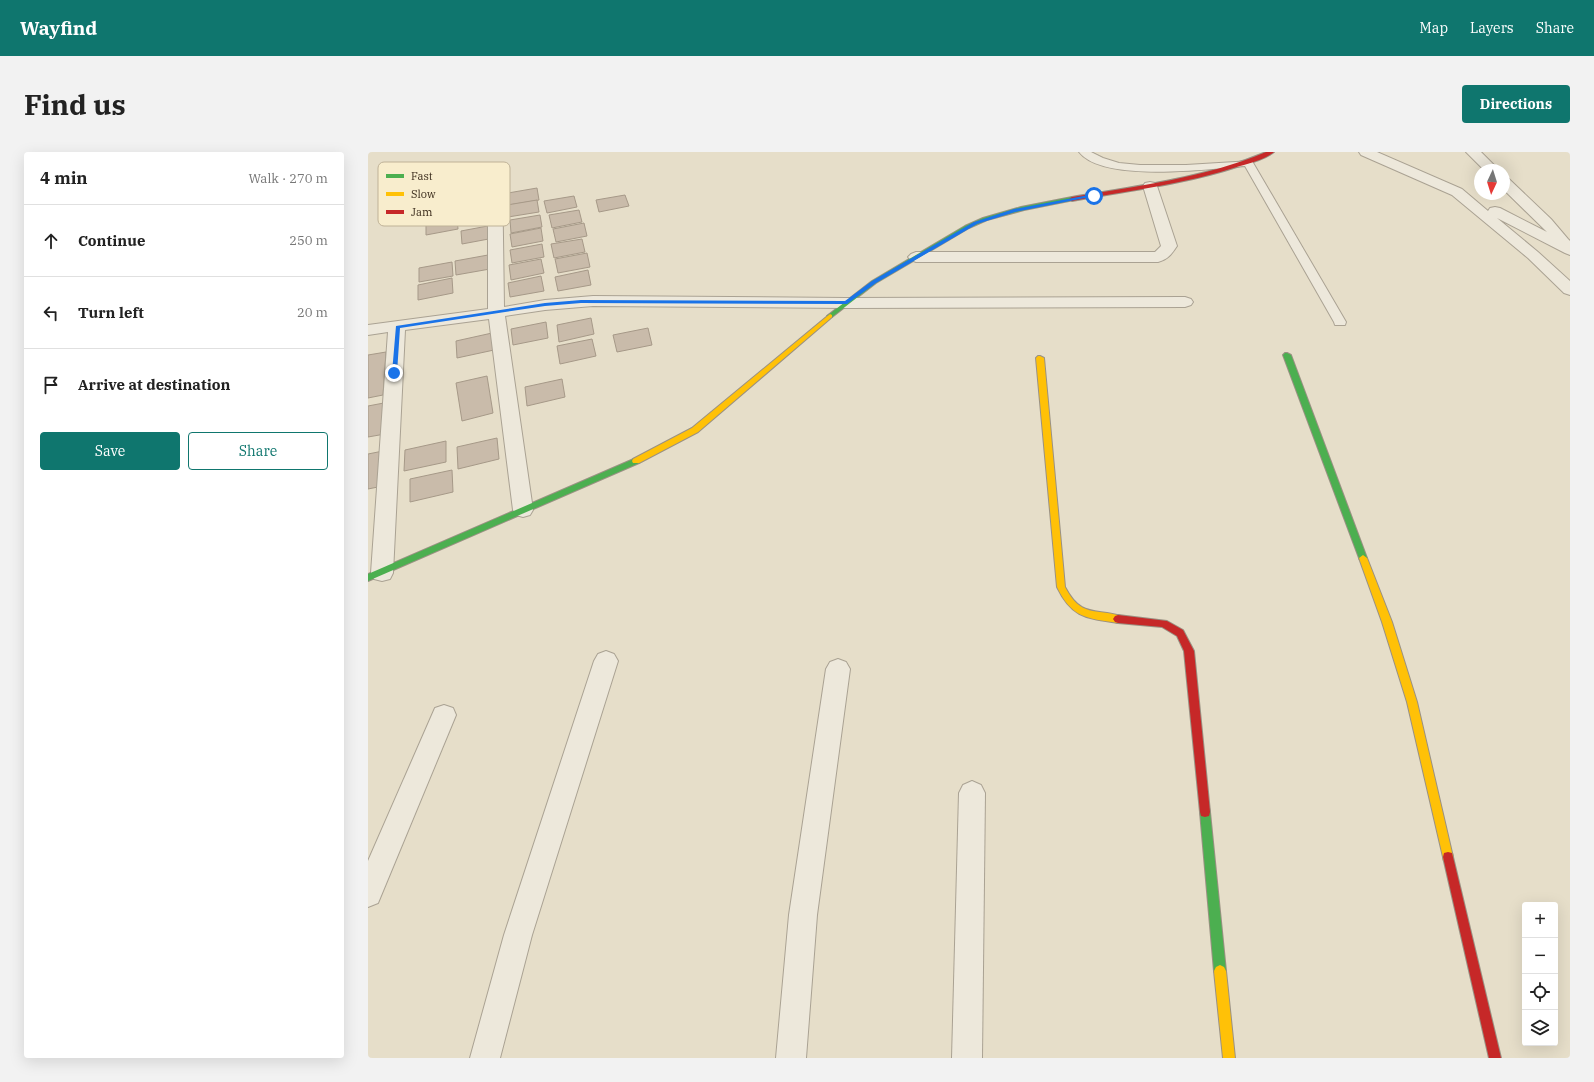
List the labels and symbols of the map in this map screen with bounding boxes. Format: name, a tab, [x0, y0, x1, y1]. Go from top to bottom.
legend	[378, 162, 510, 226]
north arrow	[1474, 164, 1510, 200]
text: Fast	[411, 169, 433, 183]
text: Slow	[411, 187, 436, 201]
route start	[1085, 187, 1103, 205]
text: Jam	[411, 205, 433, 219]
route end	[385, 364, 403, 382]

